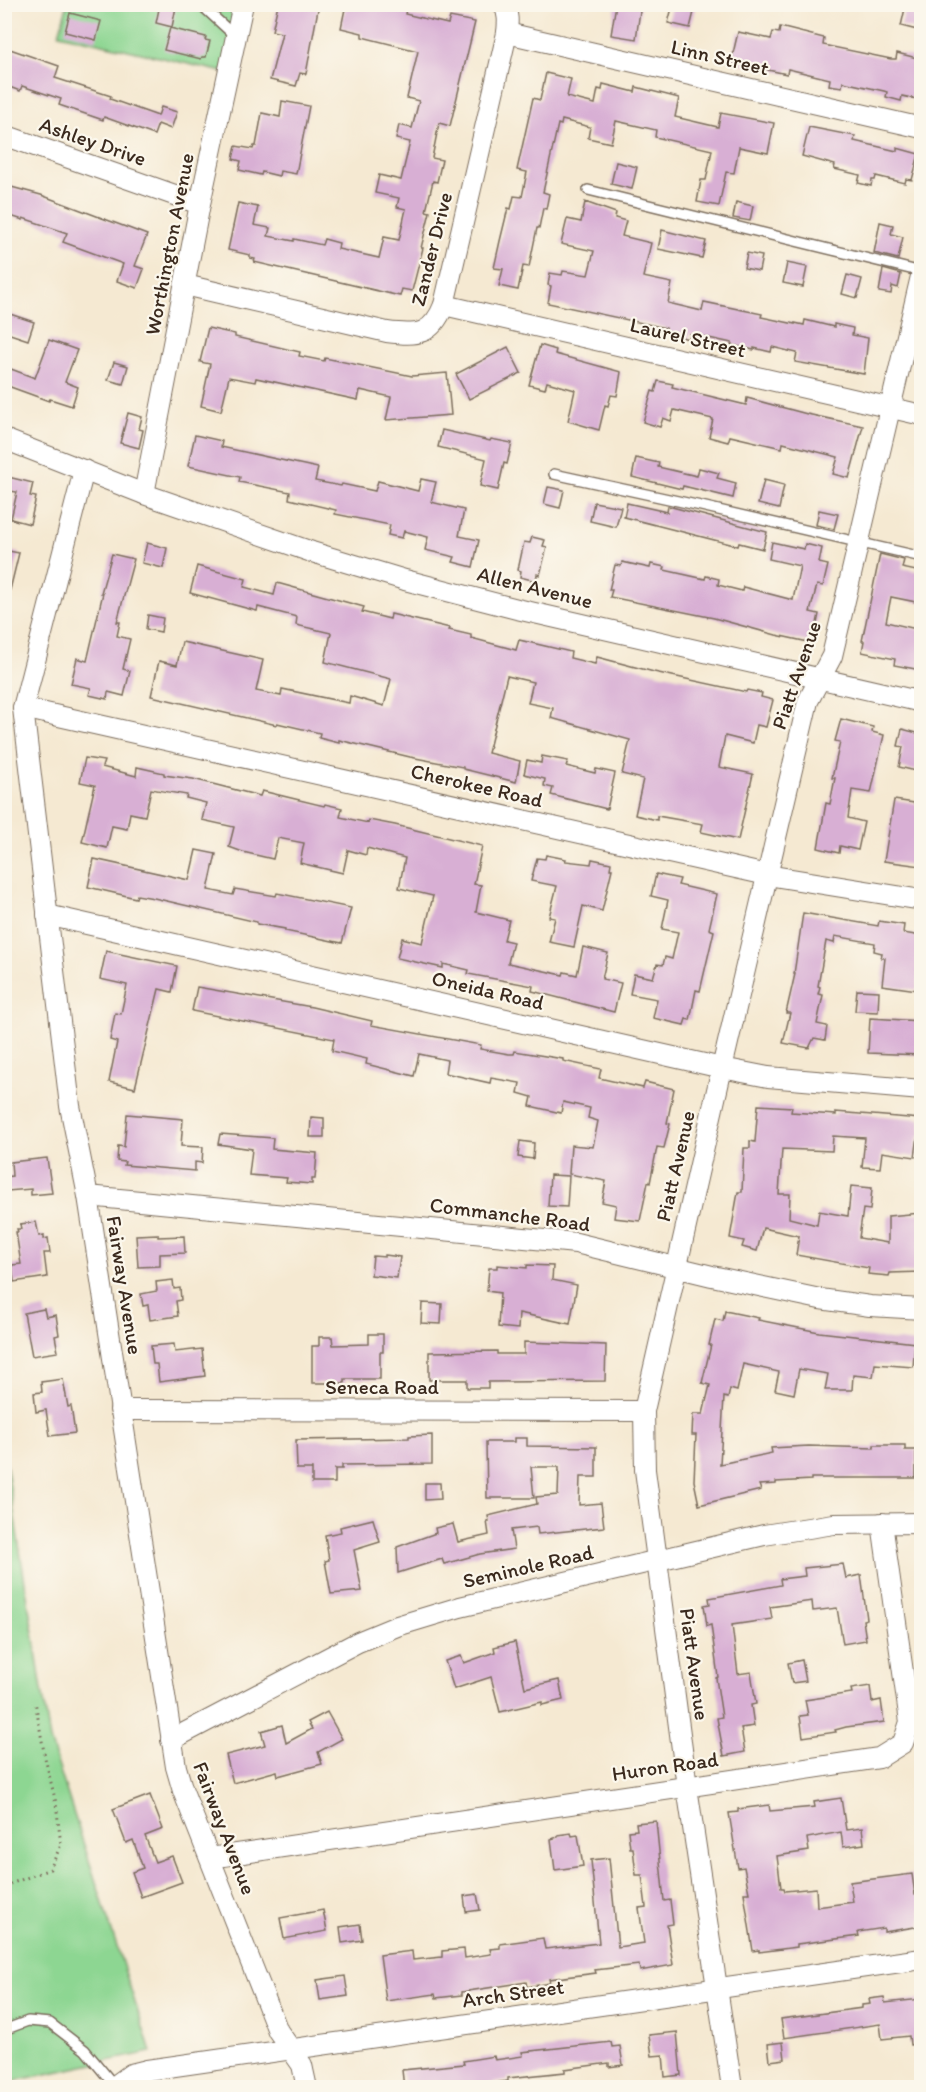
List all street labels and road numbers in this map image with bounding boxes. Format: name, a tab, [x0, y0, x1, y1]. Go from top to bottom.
street label: Linn Street	[669, 34, 771, 80]
street label: Ashley Drive	[36, 111, 150, 171]
street label: Worthington Avenue	[139, 151, 199, 337]
street label: Zander Drive	[405, 190, 457, 308]
street label: Laurel Street	[628, 312, 748, 362]
street label: Allen Avenue	[475, 561, 595, 613]
street label: Piatt Avenue	[766, 617, 826, 733]
street label: Cherokee Road	[408, 758, 546, 812]
street label: Oneida Road	[429, 965, 547, 1015]
street label: Piatt Avenue	[650, 1108, 700, 1224]
street label: Commanche Road	[428, 1192, 592, 1236]
street label: Fairway Avenue	[102, 1214, 148, 1356]
street label: Seneca Road	[325, 1374, 440, 1399]
street label: Seminole Road	[460, 1539, 596, 1593]
street label: Piatt Avenue	[675, 1606, 715, 1722]
street label: Huron Road	[610, 1746, 720, 1786]
street label: Fairway Avenue	[188, 1758, 262, 1898]
street label: Arch Street	[460, 1973, 566, 2013]

